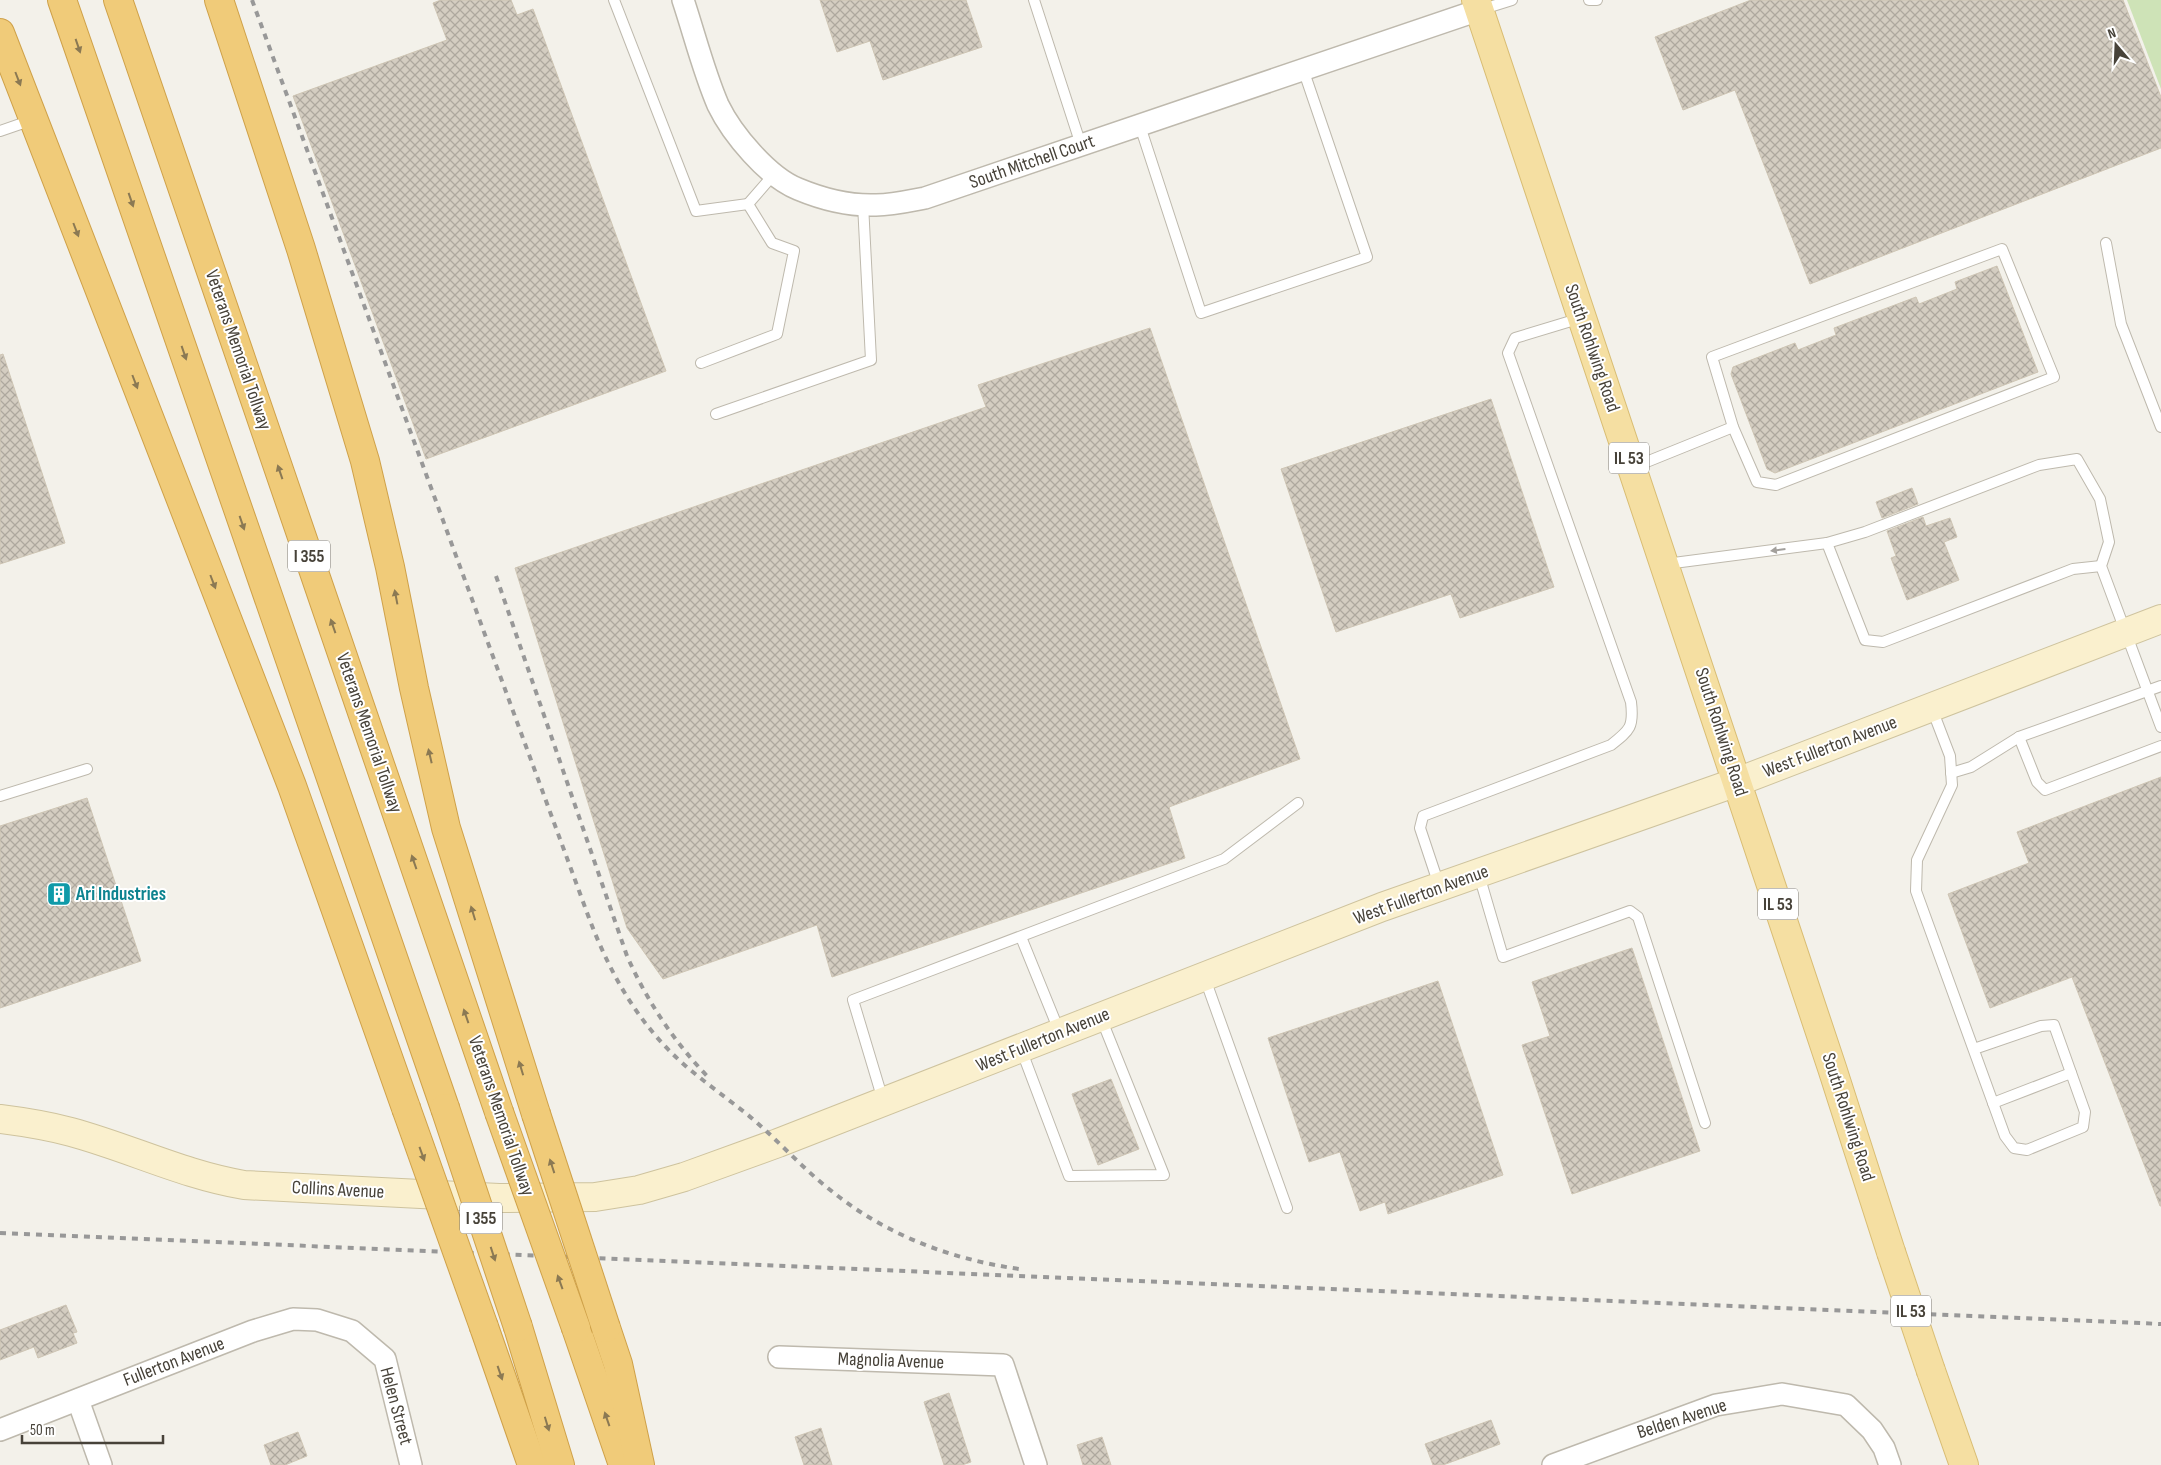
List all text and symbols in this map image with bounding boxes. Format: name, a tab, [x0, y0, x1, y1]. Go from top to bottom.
north arrow	[2091, 20, 2141, 70]
text: N	[2106, 24, 2118, 42]
one-way arrow	[74, 39, 82, 54]
one-way arrow	[14, 72, 22, 86]
street label: South Mitchell Court	[966, 130, 1098, 194]
one-way arrow	[127, 192, 135, 207]
one-way arrow	[73, 223, 81, 237]
street label: Veterans Memorial Tollway	[200, 267, 276, 434]
street label: South Rohlwing Road	[1559, 281, 1625, 415]
one-way arrow	[181, 346, 188, 361]
one-way arrow	[131, 375, 139, 390]
road number: IL 53	[1609, 442, 1649, 473]
one-way arrow	[276, 464, 284, 479]
one-way arrow	[239, 516, 247, 531]
road number: I 355	[288, 540, 330, 572]
one-way arrow	[1770, 546, 1786, 554]
one-way arrow	[209, 575, 217, 590]
one-way arrow	[392, 590, 400, 605]
one-way arrow	[328, 618, 336, 633]
street label: Veterans Memorial Tollway	[331, 650, 407, 817]
street label: South Rohlwing Road	[1689, 665, 1753, 799]
street label: West Fullerton Avenue	[1760, 711, 1900, 783]
one-way arrow	[426, 749, 434, 764]
one-way arrow	[409, 854, 417, 869]
street label: West Fullerton Avenue	[1350, 860, 1492, 930]
building icon: Ari Industries	[46, 881, 72, 907]
place label: Ari Industries	[75, 883, 166, 906]
road number: IL 53	[1758, 889, 1798, 920]
one-way arrow	[468, 905, 476, 920]
street label: West Fullerton Avenue	[973, 1003, 1113, 1077]
one-way arrow	[462, 1008, 470, 1023]
street label: Veterans Memorial Tollway	[463, 1033, 539, 1200]
street label: South Rohlwing Road	[1816, 1050, 1880, 1184]
one-way arrow	[517, 1060, 525, 1075]
one-way arrow	[419, 1146, 426, 1161]
one-way arrow	[548, 1158, 556, 1173]
street label: Collins Avenue	[291, 1176, 385, 1204]
road number: I 355	[460, 1202, 502, 1234]
one-way arrow	[490, 1247, 498, 1262]
one-way arrow	[555, 1274, 563, 1289]
road number: IL 53	[1891, 1295, 1931, 1326]
street label: Fullerton Avenue	[120, 1332, 228, 1392]
street label: Magnolia Avenue	[837, 1348, 945, 1374]
street label: Helen Street	[375, 1365, 417, 1448]
one-way arrow	[497, 1365, 504, 1380]
street label: Belden Avenue	[1634, 1394, 1730, 1444]
one-way arrow	[603, 1411, 611, 1426]
scale bar	[22, 1412, 164, 1444]
one-way arrow	[544, 1416, 552, 1431]
text: 50 m	[30, 1421, 55, 1440]

